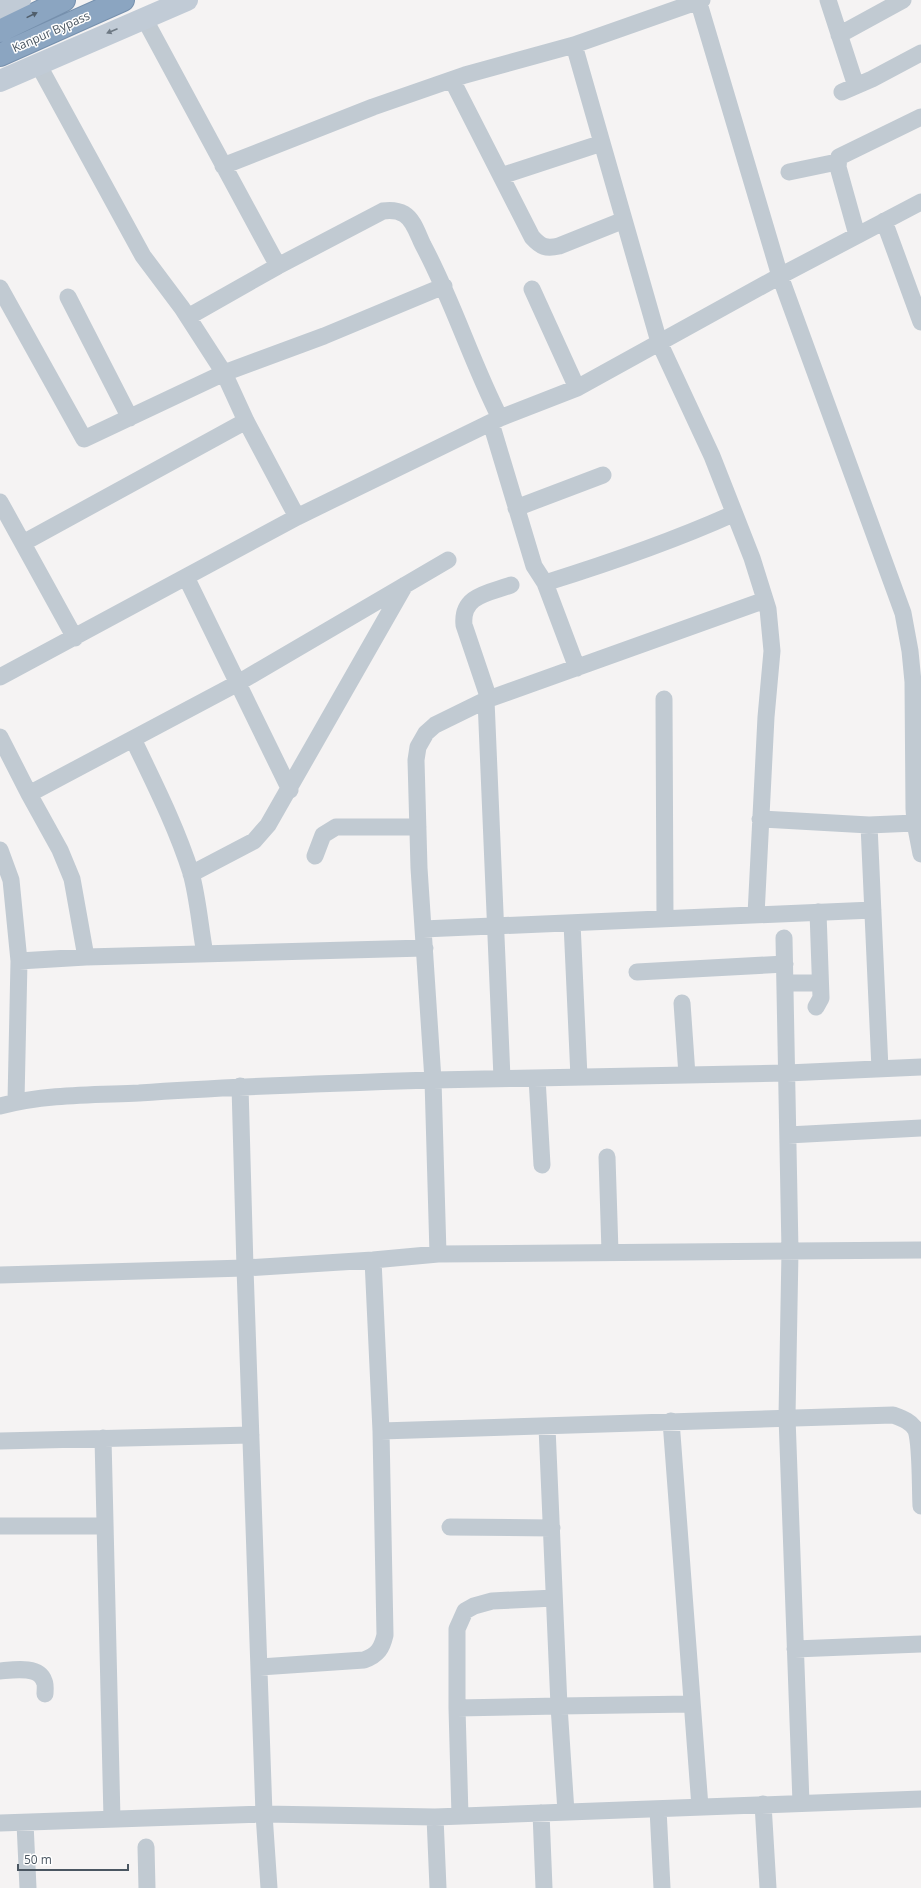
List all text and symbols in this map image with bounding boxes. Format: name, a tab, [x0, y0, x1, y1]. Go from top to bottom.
street label: Kanpur Bypass	[9, 7, 93, 56]
one-way arrow	[26, 12, 37, 18]
one-way arrow	[105, 29, 117, 35]
scale bar	[18, 1846, 128, 1872]
text: 50 m	[24, 1851, 52, 1868]

